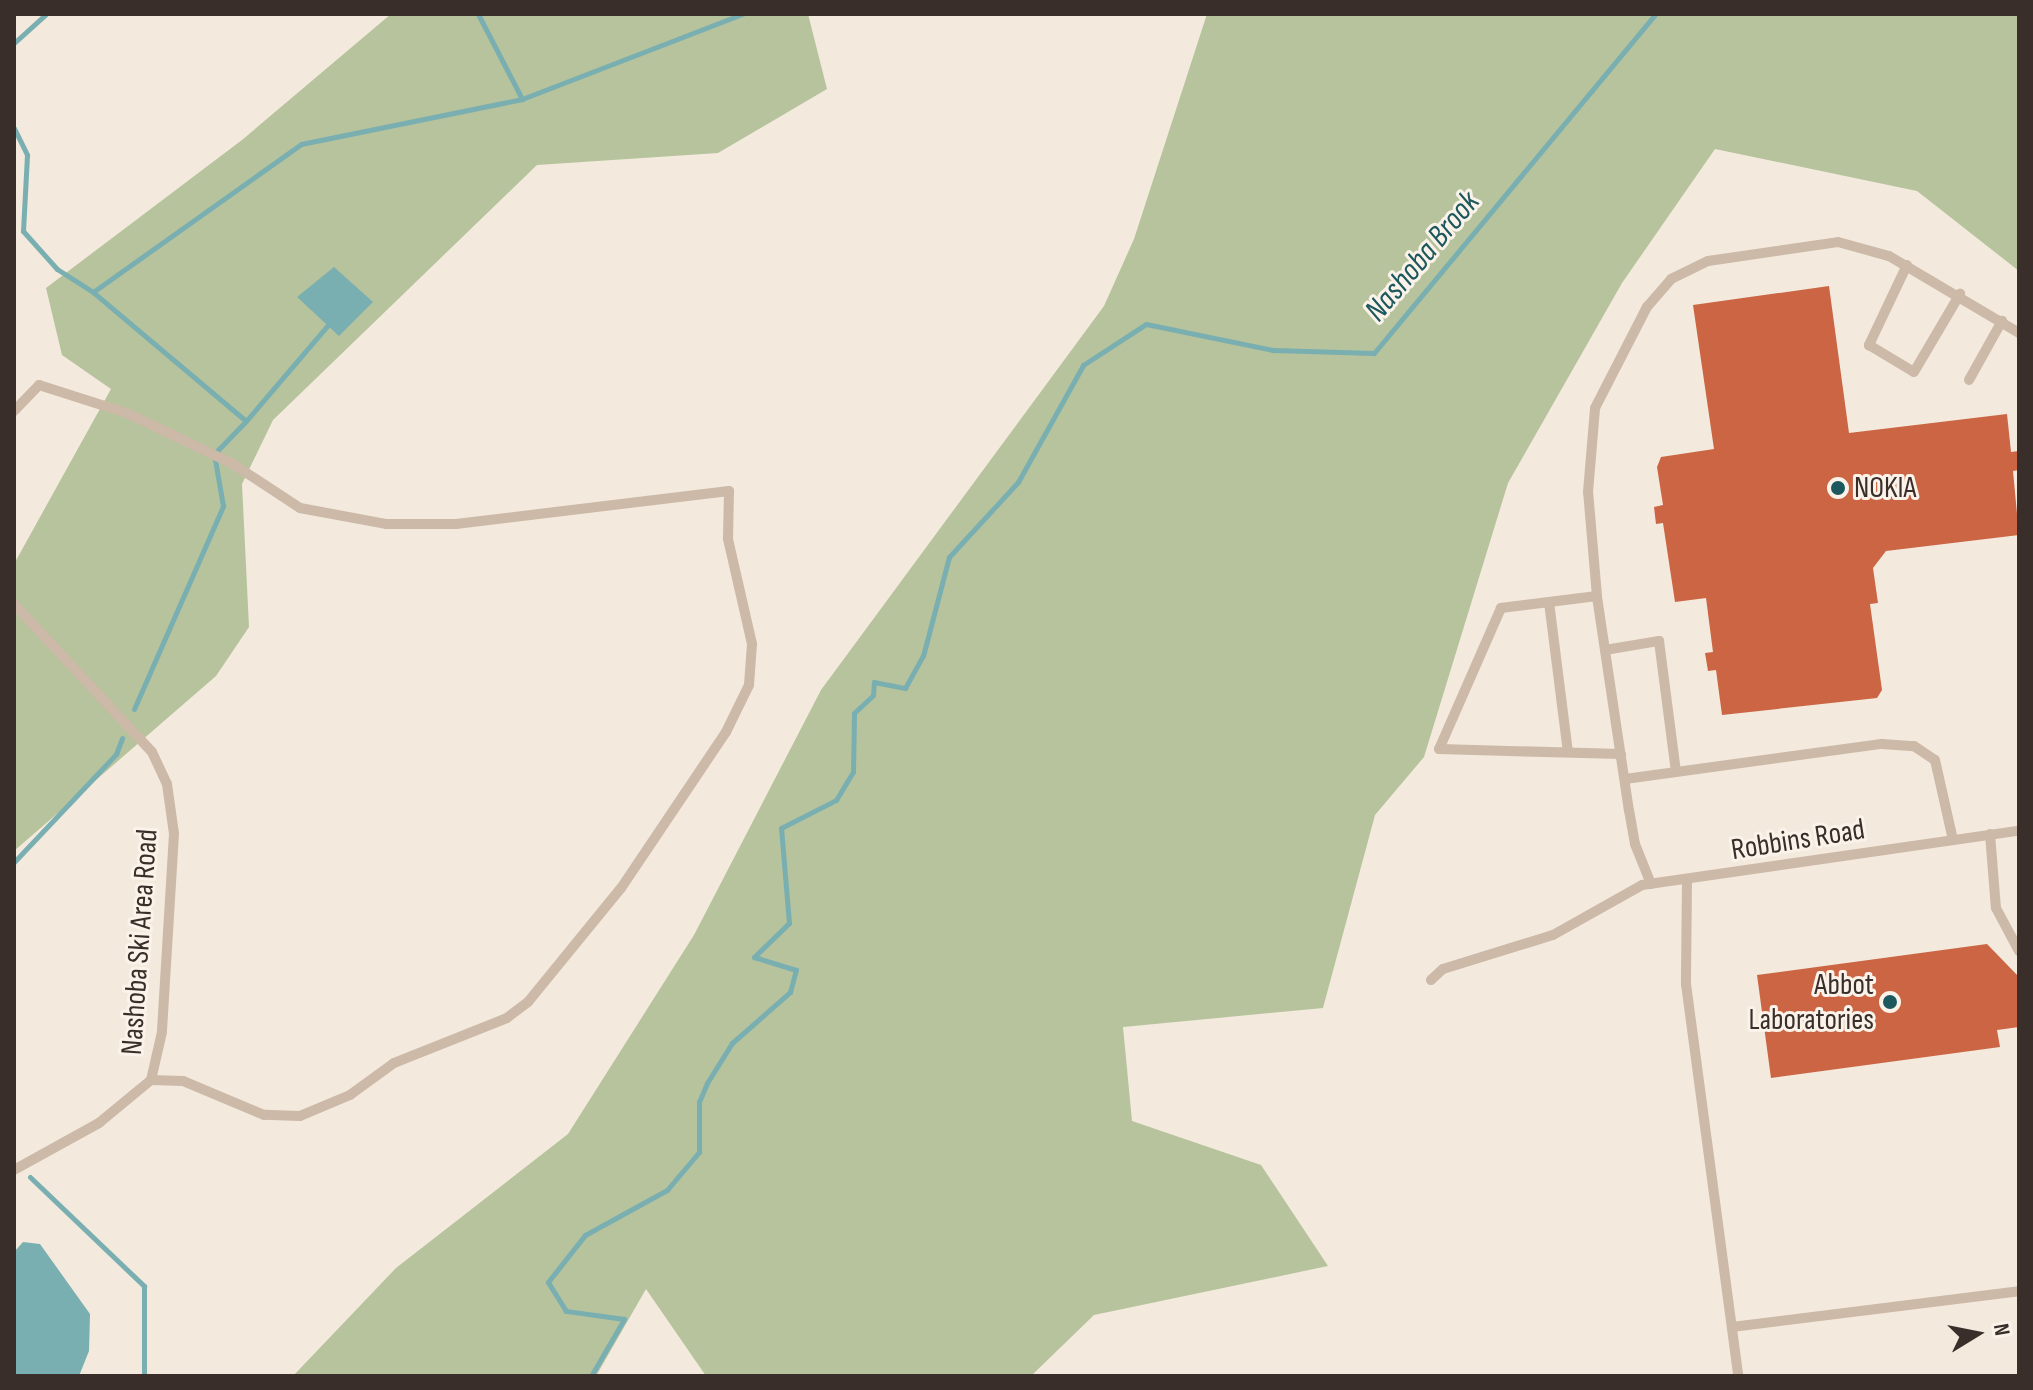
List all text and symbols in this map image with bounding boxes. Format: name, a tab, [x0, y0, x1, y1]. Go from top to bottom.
water label: Nashoba Brook	[1358, 184, 1488, 330]
place label: NOKIA	[1854, 470, 1916, 506]
marker: NOKIA	[1829, 479, 1847, 497]
street label: Robbins Road	[1729, 812, 1867, 868]
street label: Nashoba Ski Area Road	[114, 828, 166, 1056]
place label: Abbot Laboratories	[1748, 967, 1874, 1038]
marker: Abbot Laboratories	[1881, 993, 1899, 1011]
north arrow	[1937, 1294, 2017, 1374]
text: N	[1987, 1322, 2015, 1338]

